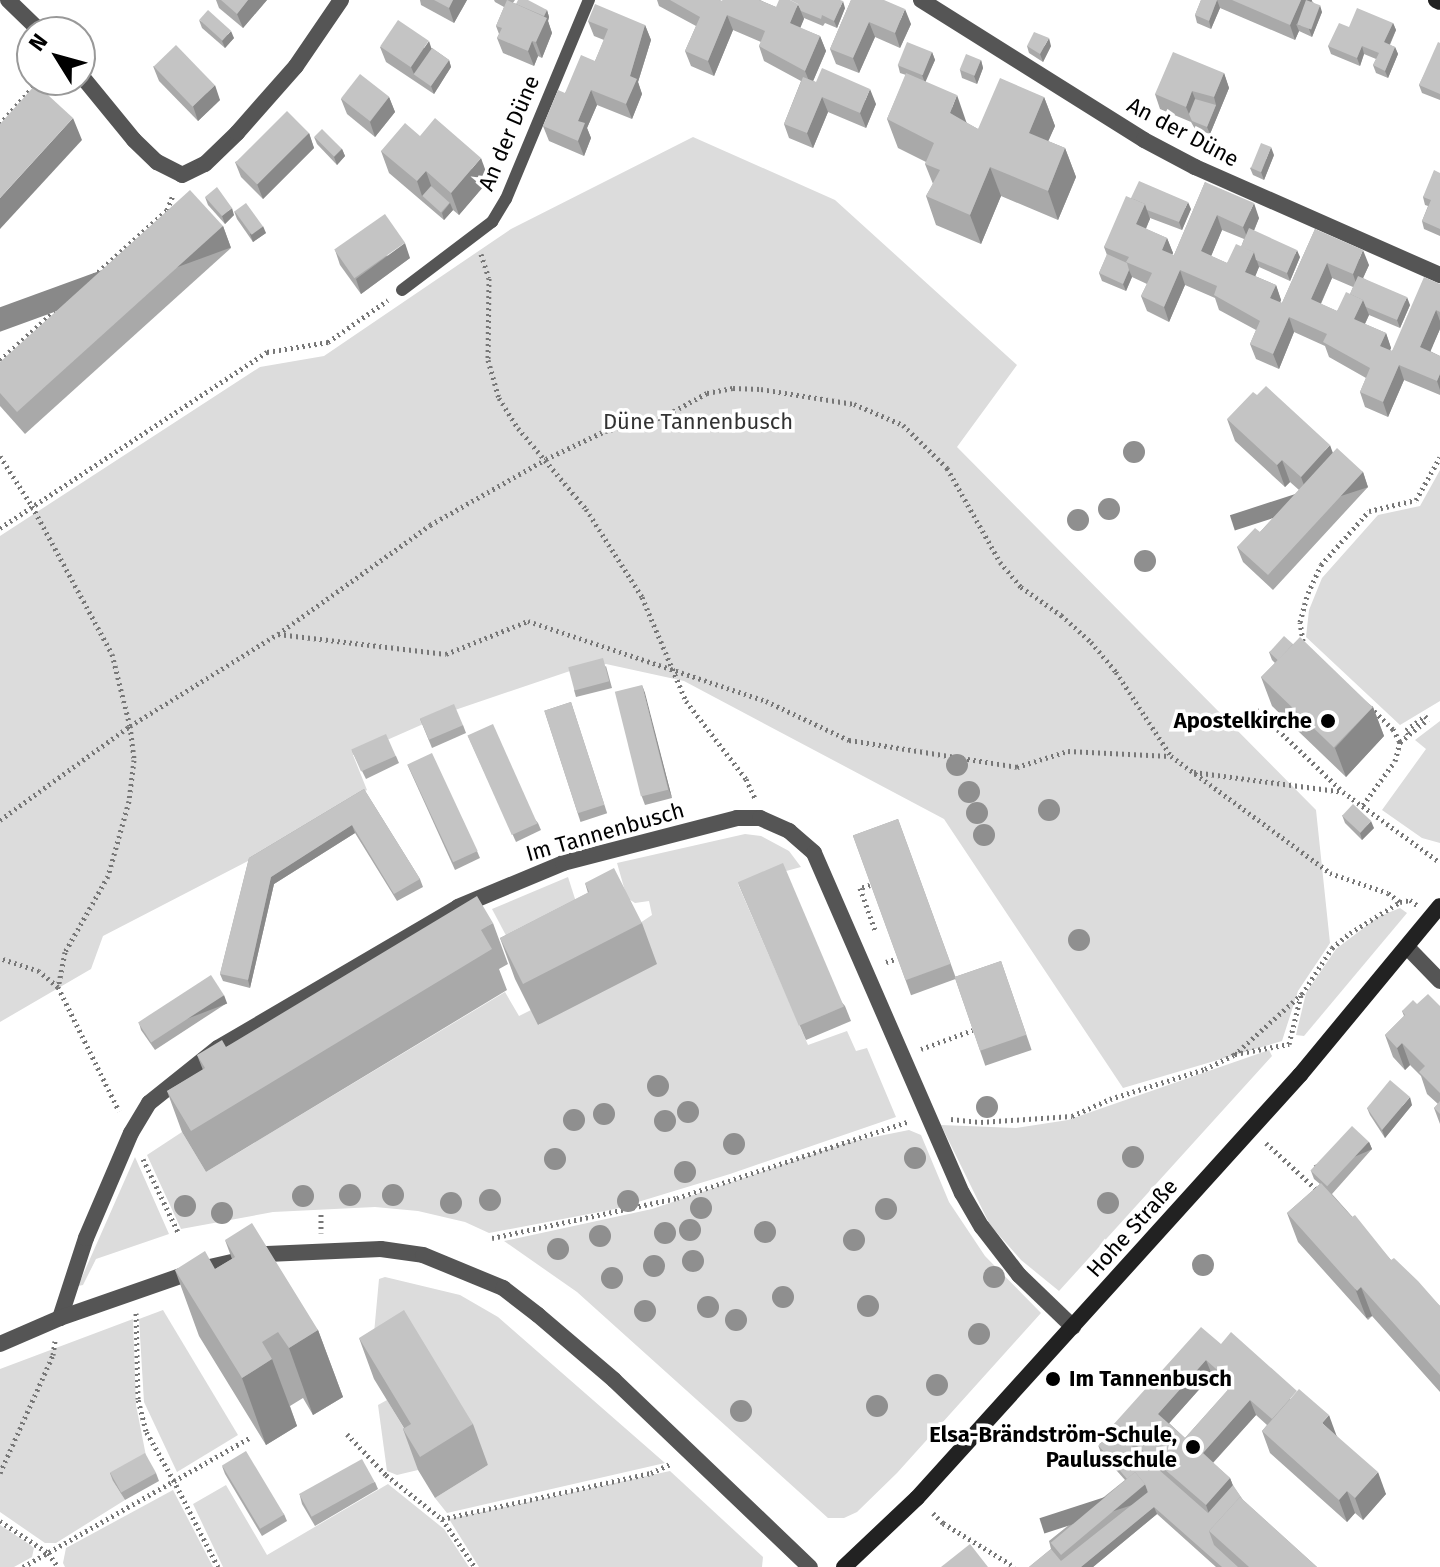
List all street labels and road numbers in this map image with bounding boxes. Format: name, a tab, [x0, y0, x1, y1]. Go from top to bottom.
street label: An der Düne	[473, 71, 545, 195]
street label: An der Düne	[1123, 92, 1243, 172]
street label: Im Tannenbusch	[523, 797, 687, 867]
street label: Hohe Straße	[1081, 1173, 1183, 1283]

